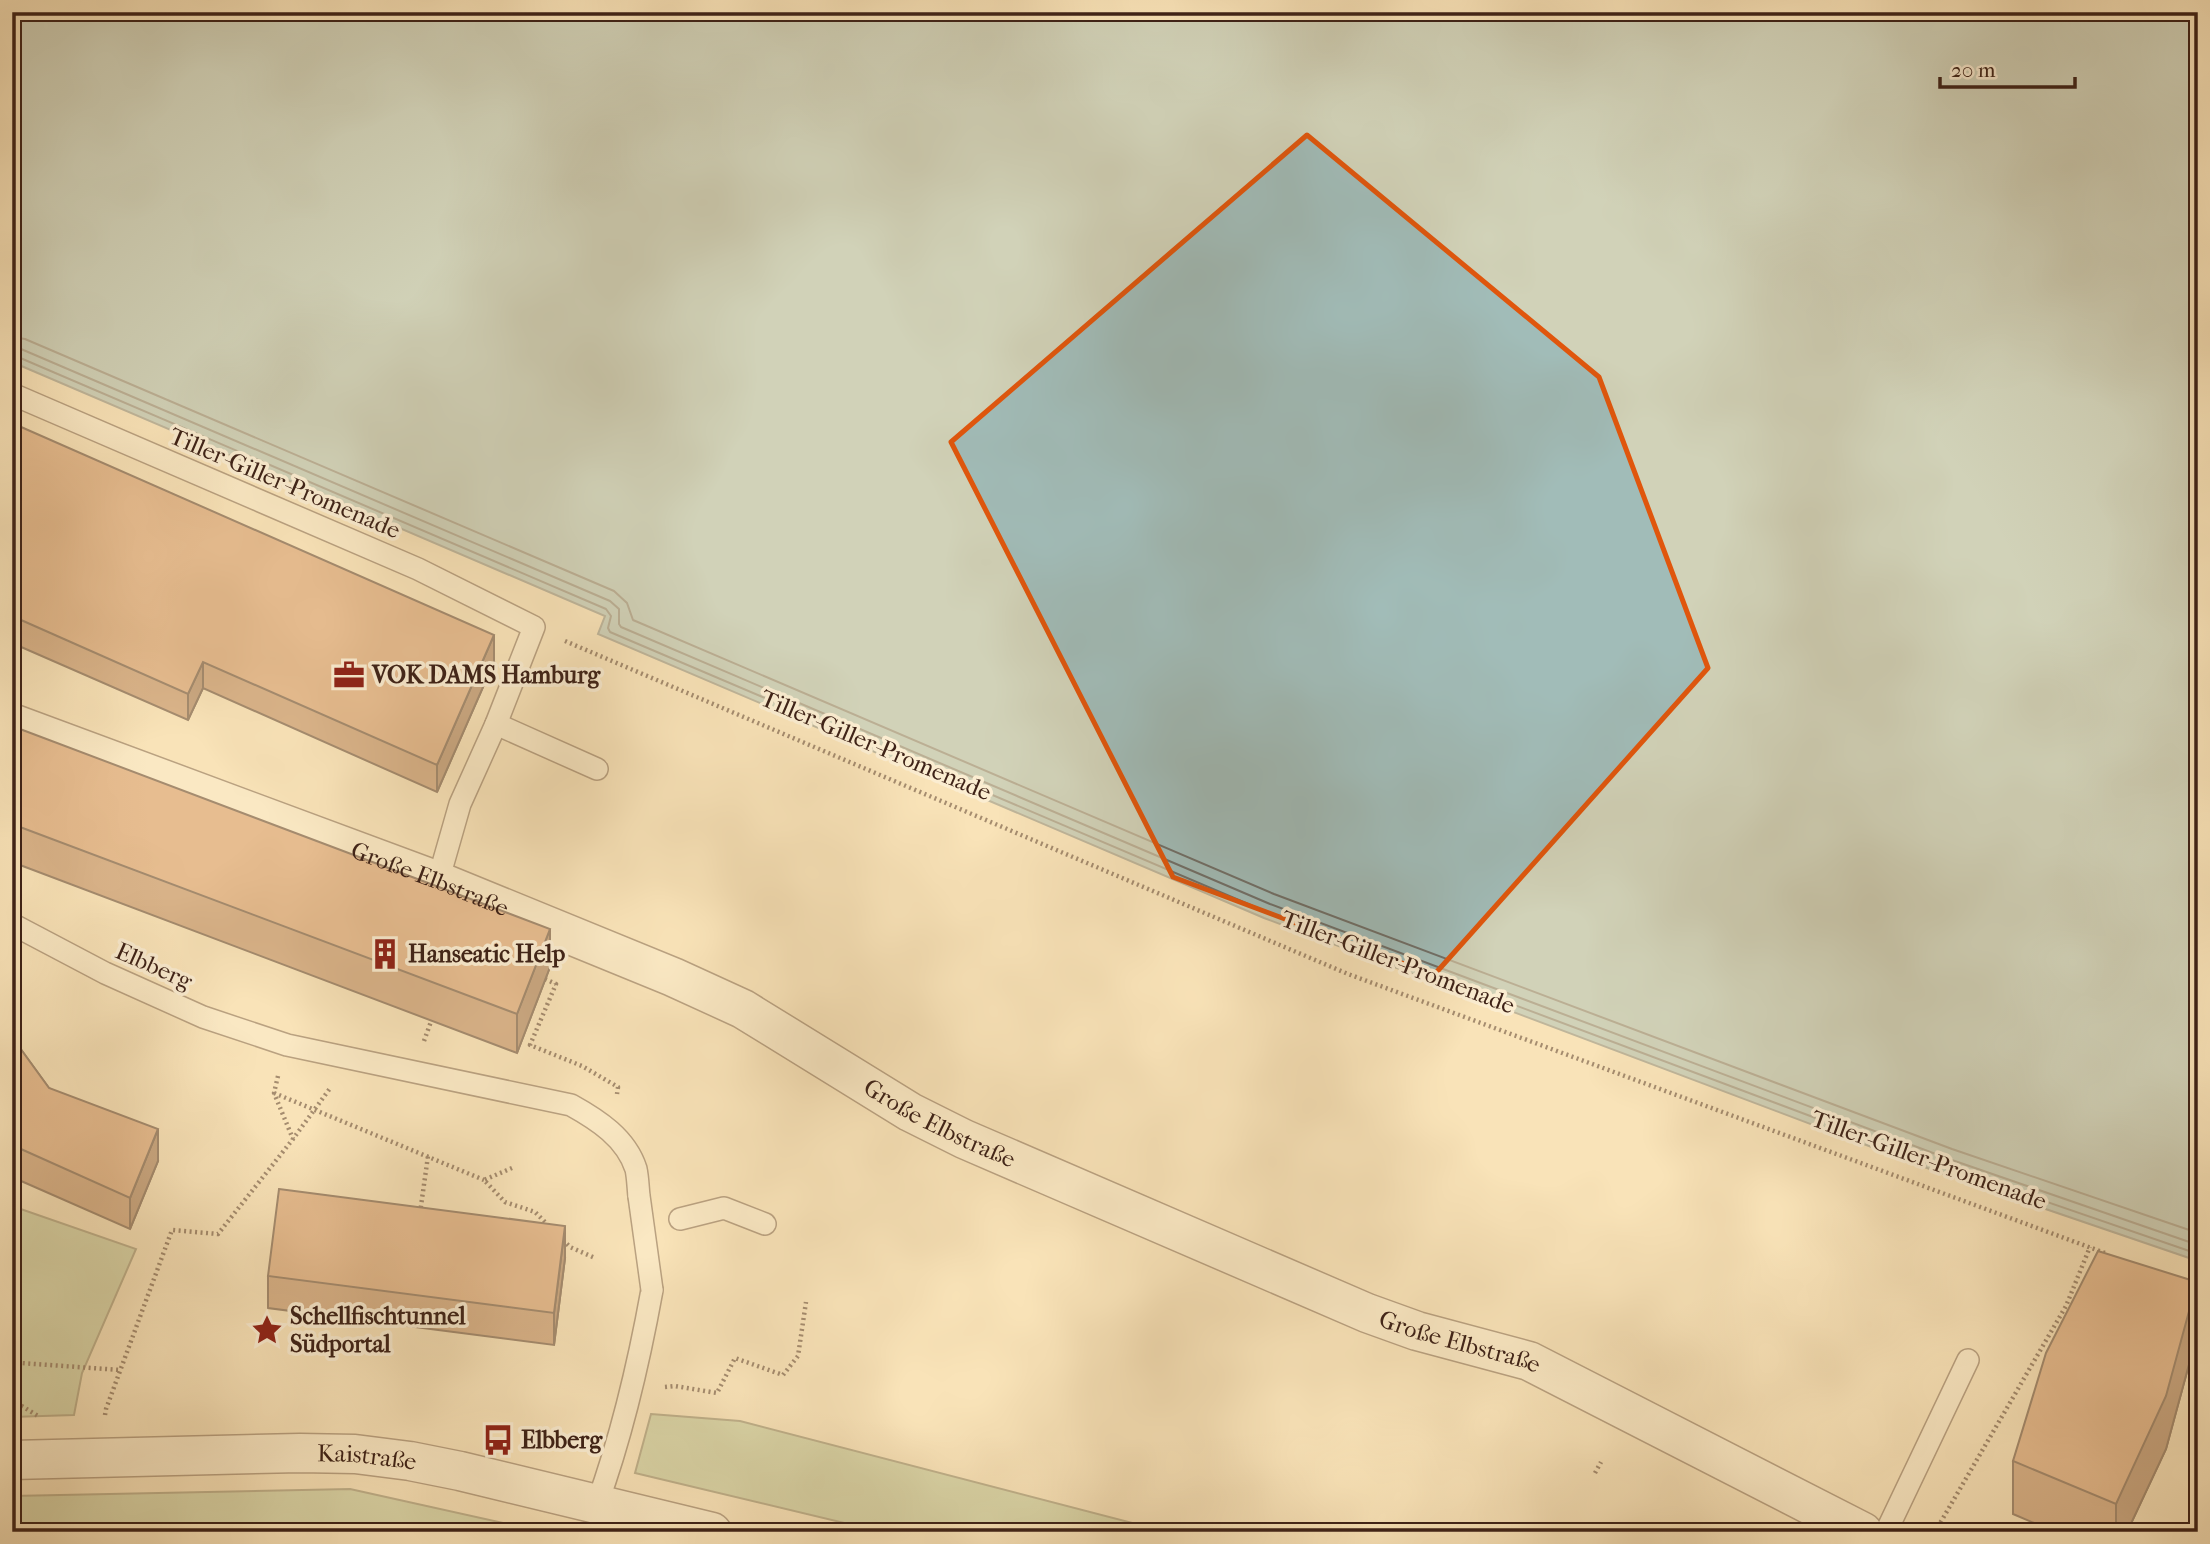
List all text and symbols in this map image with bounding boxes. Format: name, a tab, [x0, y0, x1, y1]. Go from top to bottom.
scale bar	[1940, 46, 2075, 90]
text: 20 m	[1951, 58, 1996, 82]
street label: Tiller-Giller-Promenade	[165, 422, 405, 544]
office icon: VOK DAMS Hamburg	[332, 658, 366, 692]
place label: VOK DAMS Hamburg	[371, 661, 601, 689]
street label: Tiller-Giller-Promenade	[756, 684, 996, 806]
street label: Große Elbstraße	[347, 836, 513, 922]
street label: Tiller-Giller-Promenade	[1277, 904, 1519, 1020]
street label: Elbberg	[111, 937, 198, 996]
building icon: Hanseatic Help	[368, 937, 402, 971]
place label: Hanseatic Help	[408, 940, 565, 968]
street label: Große Elbstraße	[859, 1073, 1020, 1174]
street label: Tiller-Giller-Promenade	[1808, 1104, 2050, 1216]
place label: Schellfischtunnel Südportal	[290, 1302, 466, 1358]
street label: Große Elbstraße	[1375, 1305, 1546, 1379]
place icon: Schellfischtunnel Südportal	[250, 1313, 284, 1347]
bus stop icon: Elbberg	[481, 1423, 515, 1457]
place label: Elbberg	[521, 1426, 603, 1454]
street label: Kaistraße	[317, 1439, 419, 1476]

